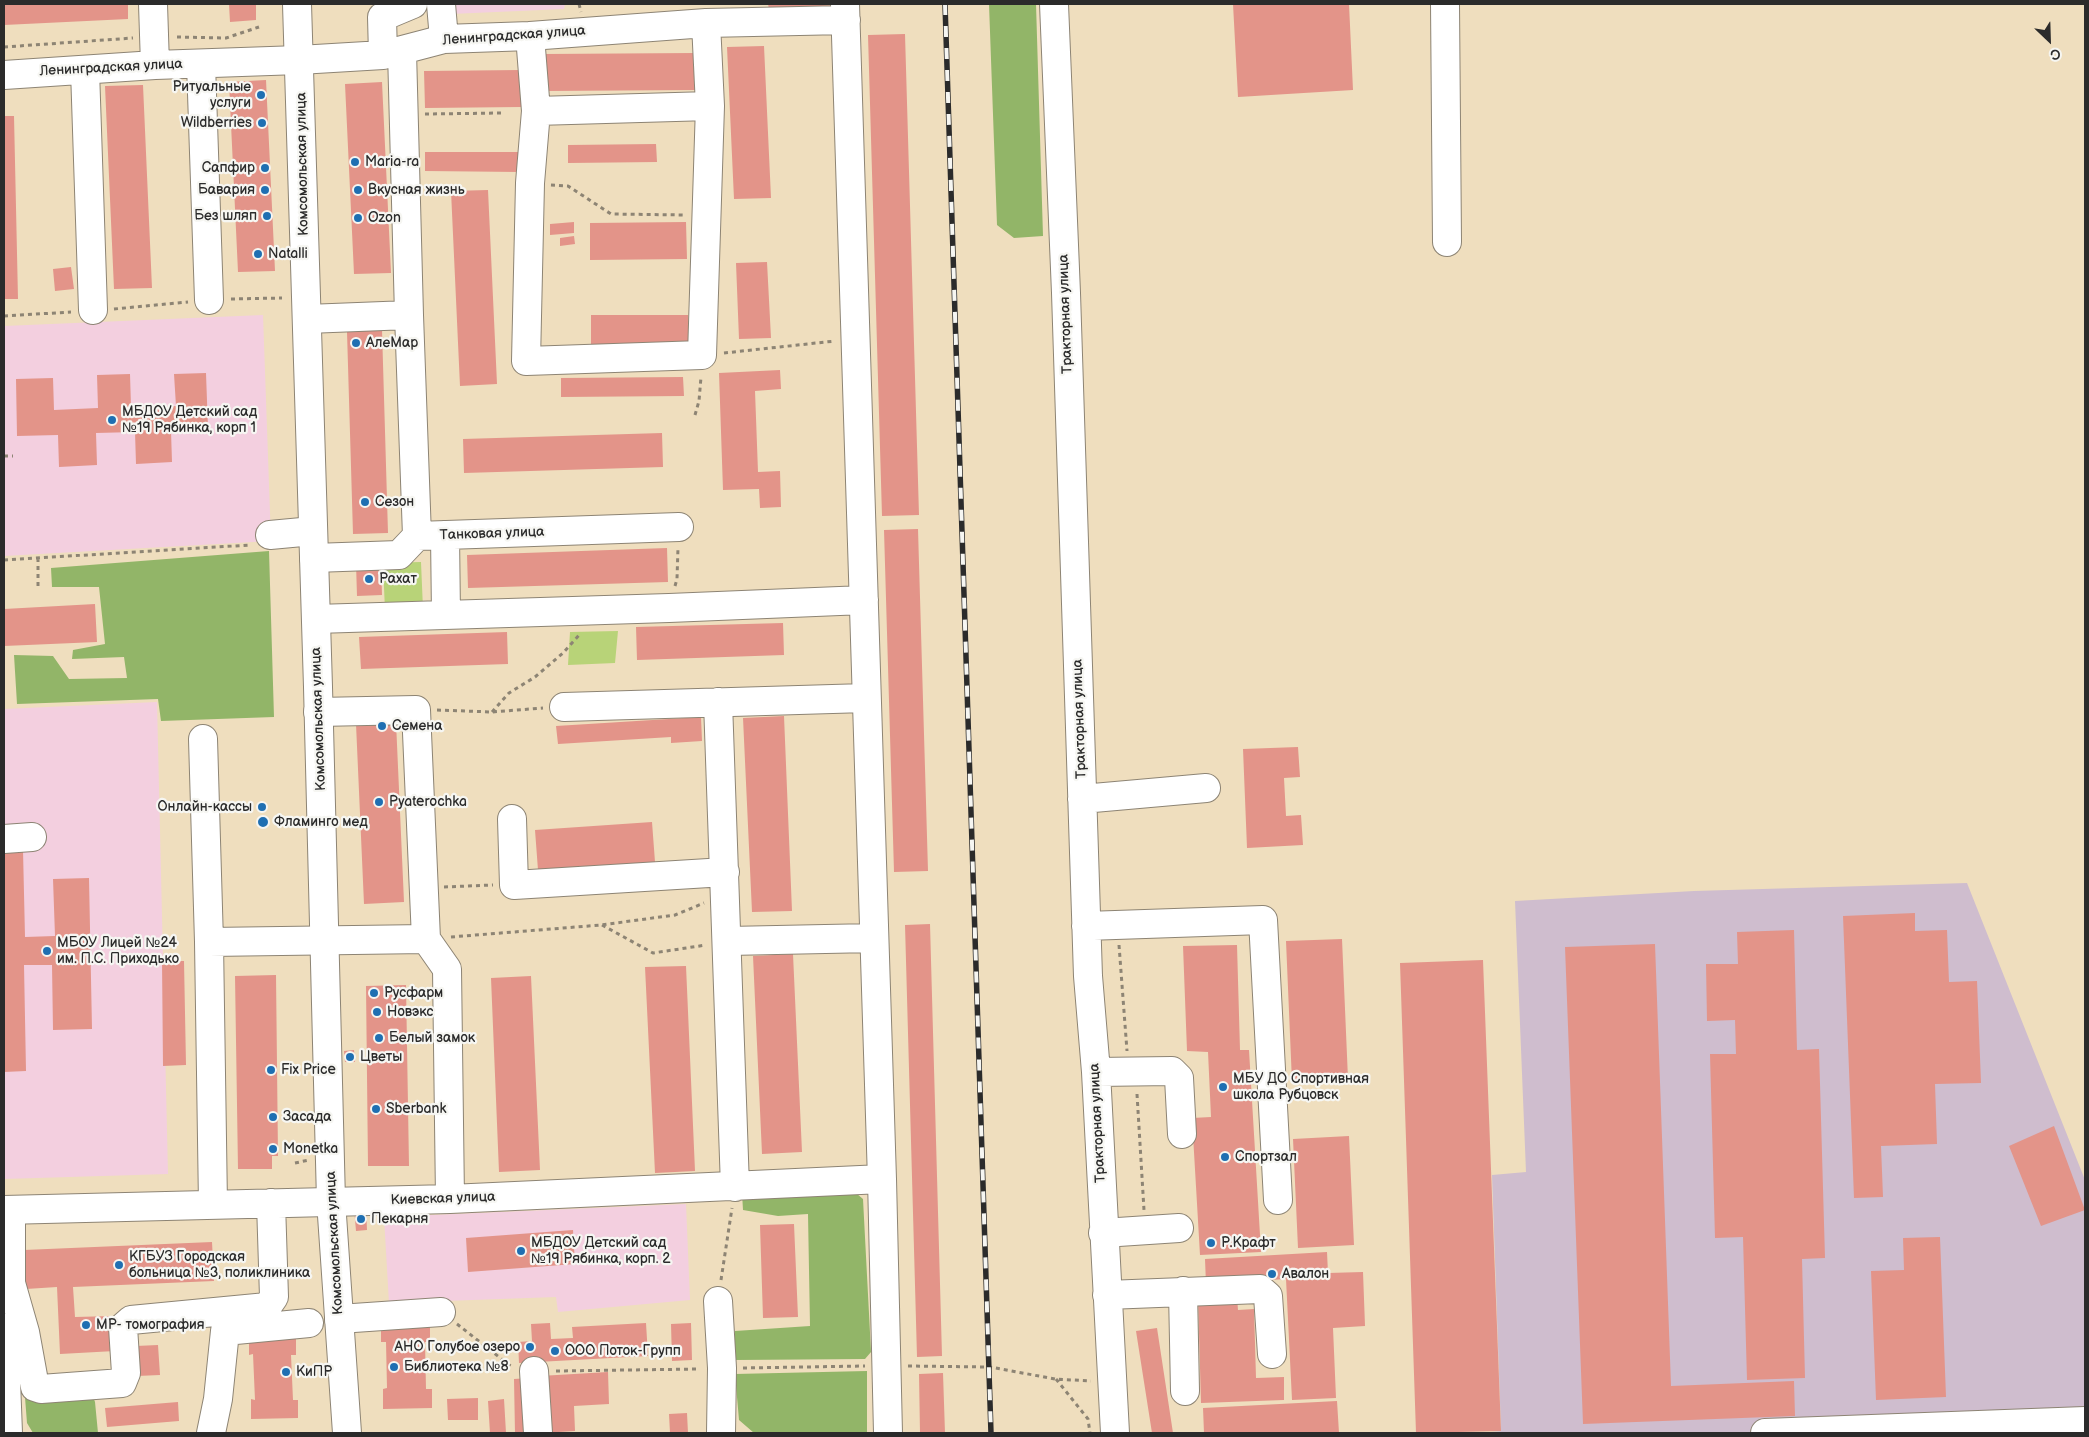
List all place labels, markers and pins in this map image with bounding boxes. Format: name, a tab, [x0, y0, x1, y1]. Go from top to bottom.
place label: Ритуальные услуги	[172, 79, 251, 111]
marker: Ритуальные услуги	[255, 89, 267, 101]
place label: Wildberries	[181, 115, 252, 131]
marker: Wildberries	[256, 117, 268, 129]
place label: Maria-ra	[365, 154, 419, 170]
marker: Maria-ra	[349, 156, 361, 168]
place label: Сапфир	[202, 160, 255, 176]
marker: Сапфир	[259, 162, 271, 174]
place label: Бавария	[198, 182, 255, 198]
place label: Вкусная жизнь	[368, 182, 465, 198]
marker: Бавария	[259, 184, 271, 196]
marker: Вкусная жизнь	[352, 184, 364, 196]
place label: Без шляп	[194, 208, 257, 224]
marker: Без шляп	[261, 210, 273, 222]
place label: Ozon	[368, 210, 401, 226]
marker: Ozon	[352, 212, 364, 224]
place label: Natalli	[268, 246, 308, 262]
marker: Natalli	[252, 248, 264, 260]
place label: АлеМар	[366, 335, 418, 351]
marker: АлеМар	[350, 337, 362, 349]
place label: МБДОУ Детский сад №19 Рябинка, корп 1	[122, 404, 257, 437]
marker: МБДОУ Детский сад №19 Рябинка, корп 1	[106, 414, 118, 426]
place label: Сезон	[375, 494, 414, 510]
marker: Сезон	[359, 496, 371, 508]
place label: Рахат	[379, 571, 417, 587]
marker: Рахат	[363, 573, 375, 585]
place label: Семена	[392, 718, 442, 734]
marker: Семена	[376, 720, 388, 732]
place label: Pyaterochka	[389, 794, 467, 810]
marker: Pyaterochka	[373, 796, 385, 808]
place label: Онлайн-кассы	[157, 799, 252, 815]
marker: Онлайн-кассы	[256, 801, 268, 813]
place label: Фламинго мед	[274, 814, 368, 830]
marker: Фламинго мед	[256, 815, 270, 829]
place label: МБОУ Лицей №24 им. П.С. Приходько	[57, 935, 179, 968]
marker: МБОУ Лицей №24 им. П.С. Приходько	[41, 945, 53, 957]
place label: Русфарм	[384, 985, 443, 1001]
marker: Русфарм	[368, 987, 380, 999]
place label: Новэкс	[387, 1004, 433, 1020]
marker: Новэкс	[371, 1006, 383, 1018]
place label: Белый замок	[389, 1030, 475, 1046]
marker: Белый замок	[373, 1032, 385, 1044]
place label: Цветы	[360, 1049, 402, 1065]
marker: Цветы	[344, 1051, 356, 1063]
place label: Fix Price	[281, 1062, 336, 1078]
marker: Fix Price	[265, 1064, 277, 1076]
place label: МБУ ДО Спортивная школа Рубцовск	[1233, 1071, 1369, 1104]
marker: МБУ ДО Спортивная школа Рубцовск	[1217, 1081, 1229, 1093]
place label: Sberbank	[386, 1101, 446, 1117]
marker: Sberbank	[370, 1103, 382, 1115]
place label: Засада	[283, 1109, 331, 1125]
marker: Засада	[267, 1111, 279, 1123]
place label: Monetka	[283, 1141, 338, 1157]
marker: Monetka	[267, 1143, 279, 1155]
place label: Спортзал	[1235, 1149, 1297, 1165]
marker: Спортзал	[1219, 1151, 1231, 1163]
place label: Пекарня	[371, 1211, 428, 1227]
marker: Пекарня	[355, 1213, 367, 1225]
place label: МБДОУ Детский сад №19 Рябинка, корп. 2	[531, 1235, 670, 1268]
place label: Р.Крафт	[1221, 1235, 1276, 1251]
marker: Р.Крафт	[1205, 1237, 1217, 1249]
marker: МБДОУ Детский сад №19 Рябинка, корп. 2	[515, 1245, 527, 1257]
place label: КГБУЗ Городская больница №3, поликлиника	[129, 1249, 310, 1282]
marker: КГБУЗ Городская больница №3, поликлиника	[113, 1259, 125, 1271]
place label: Авалон	[1282, 1266, 1329, 1282]
marker: Авалон	[1266, 1268, 1278, 1280]
place label: МР- томография	[96, 1317, 204, 1333]
marker: МР- томография	[80, 1319, 92, 1331]
place label: АНО Голубое озеро	[395, 1339, 520, 1355]
marker: АНО Голубое озеро	[524, 1341, 536, 1353]
place label: ООО Поток-Групп	[565, 1343, 681, 1359]
marker: ООО Поток-Групп	[549, 1345, 561, 1357]
place label: Библиотека №8	[404, 1359, 509, 1375]
marker: Библиотека №8	[388, 1361, 400, 1373]
place label: КиПР	[296, 1364, 332, 1380]
marker: КиПР	[280, 1366, 292, 1378]

